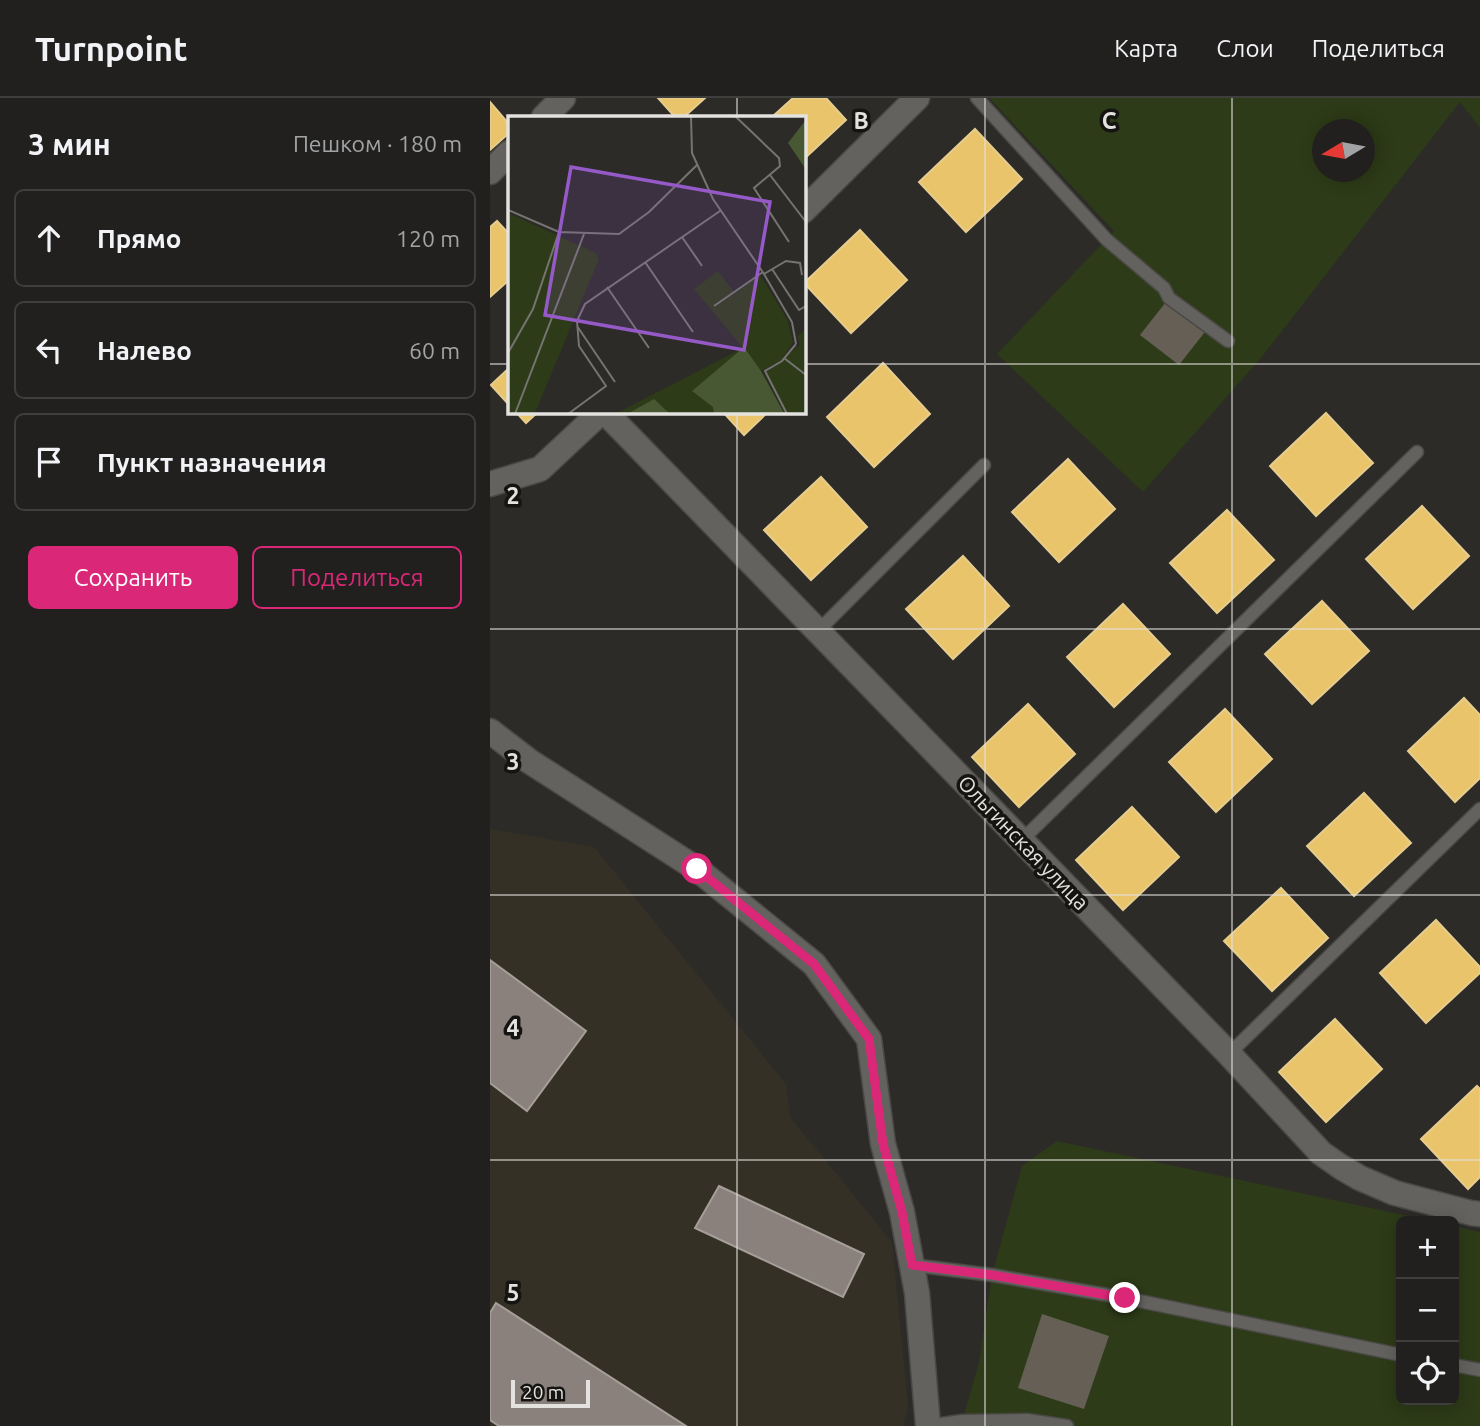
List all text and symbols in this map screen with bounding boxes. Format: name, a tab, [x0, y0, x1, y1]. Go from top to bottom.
text: Turnpoint	[35, 30, 187, 67]
text: Карта	[1114, 35, 1178, 62]
text: Слои	[1216, 35, 1274, 62]
text: Поделиться	[1312, 35, 1445, 62]
text: B	[853, 108, 869, 133]
text: C	[1102, 108, 1117, 133]
inset map	[508, 116, 805, 413]
north arrow	[1312, 119, 1375, 182]
text: 3 мин	[28, 127, 111, 161]
text: Пешком · 180 m	[293, 131, 462, 156]
icon: ahead	[30, 219, 68, 257]
text: Прямо	[97, 224, 181, 253]
text: 120 m	[396, 226, 460, 251]
icon: left	[30, 331, 68, 369]
text: Налево	[97, 336, 192, 365]
text: 60 m	[409, 338, 460, 363]
icon: arrive	[30, 443, 68, 481]
text: Пункт назначения	[97, 448, 327, 477]
text: 2	[507, 483, 519, 508]
button: Сохранить	[28, 546, 238, 609]
button: Поделиться	[252, 546, 462, 609]
text: 3	[507, 749, 519, 774]
street label: Ольгинская улица	[954, 770, 1094, 914]
route start	[681, 853, 712, 884]
text: 4	[507, 1015, 520, 1040]
map controls	[1396, 1216, 1459, 1405]
button: +	[1396, 1216, 1459, 1279]
button: −	[1396, 1279, 1459, 1342]
text: 5	[507, 1280, 519, 1305]
route end	[1109, 1282, 1140, 1313]
button: locate	[1396, 1342, 1459, 1405]
scale bar	[511, 1377, 590, 1409]
text: 20 m	[522, 1381, 564, 1403]

